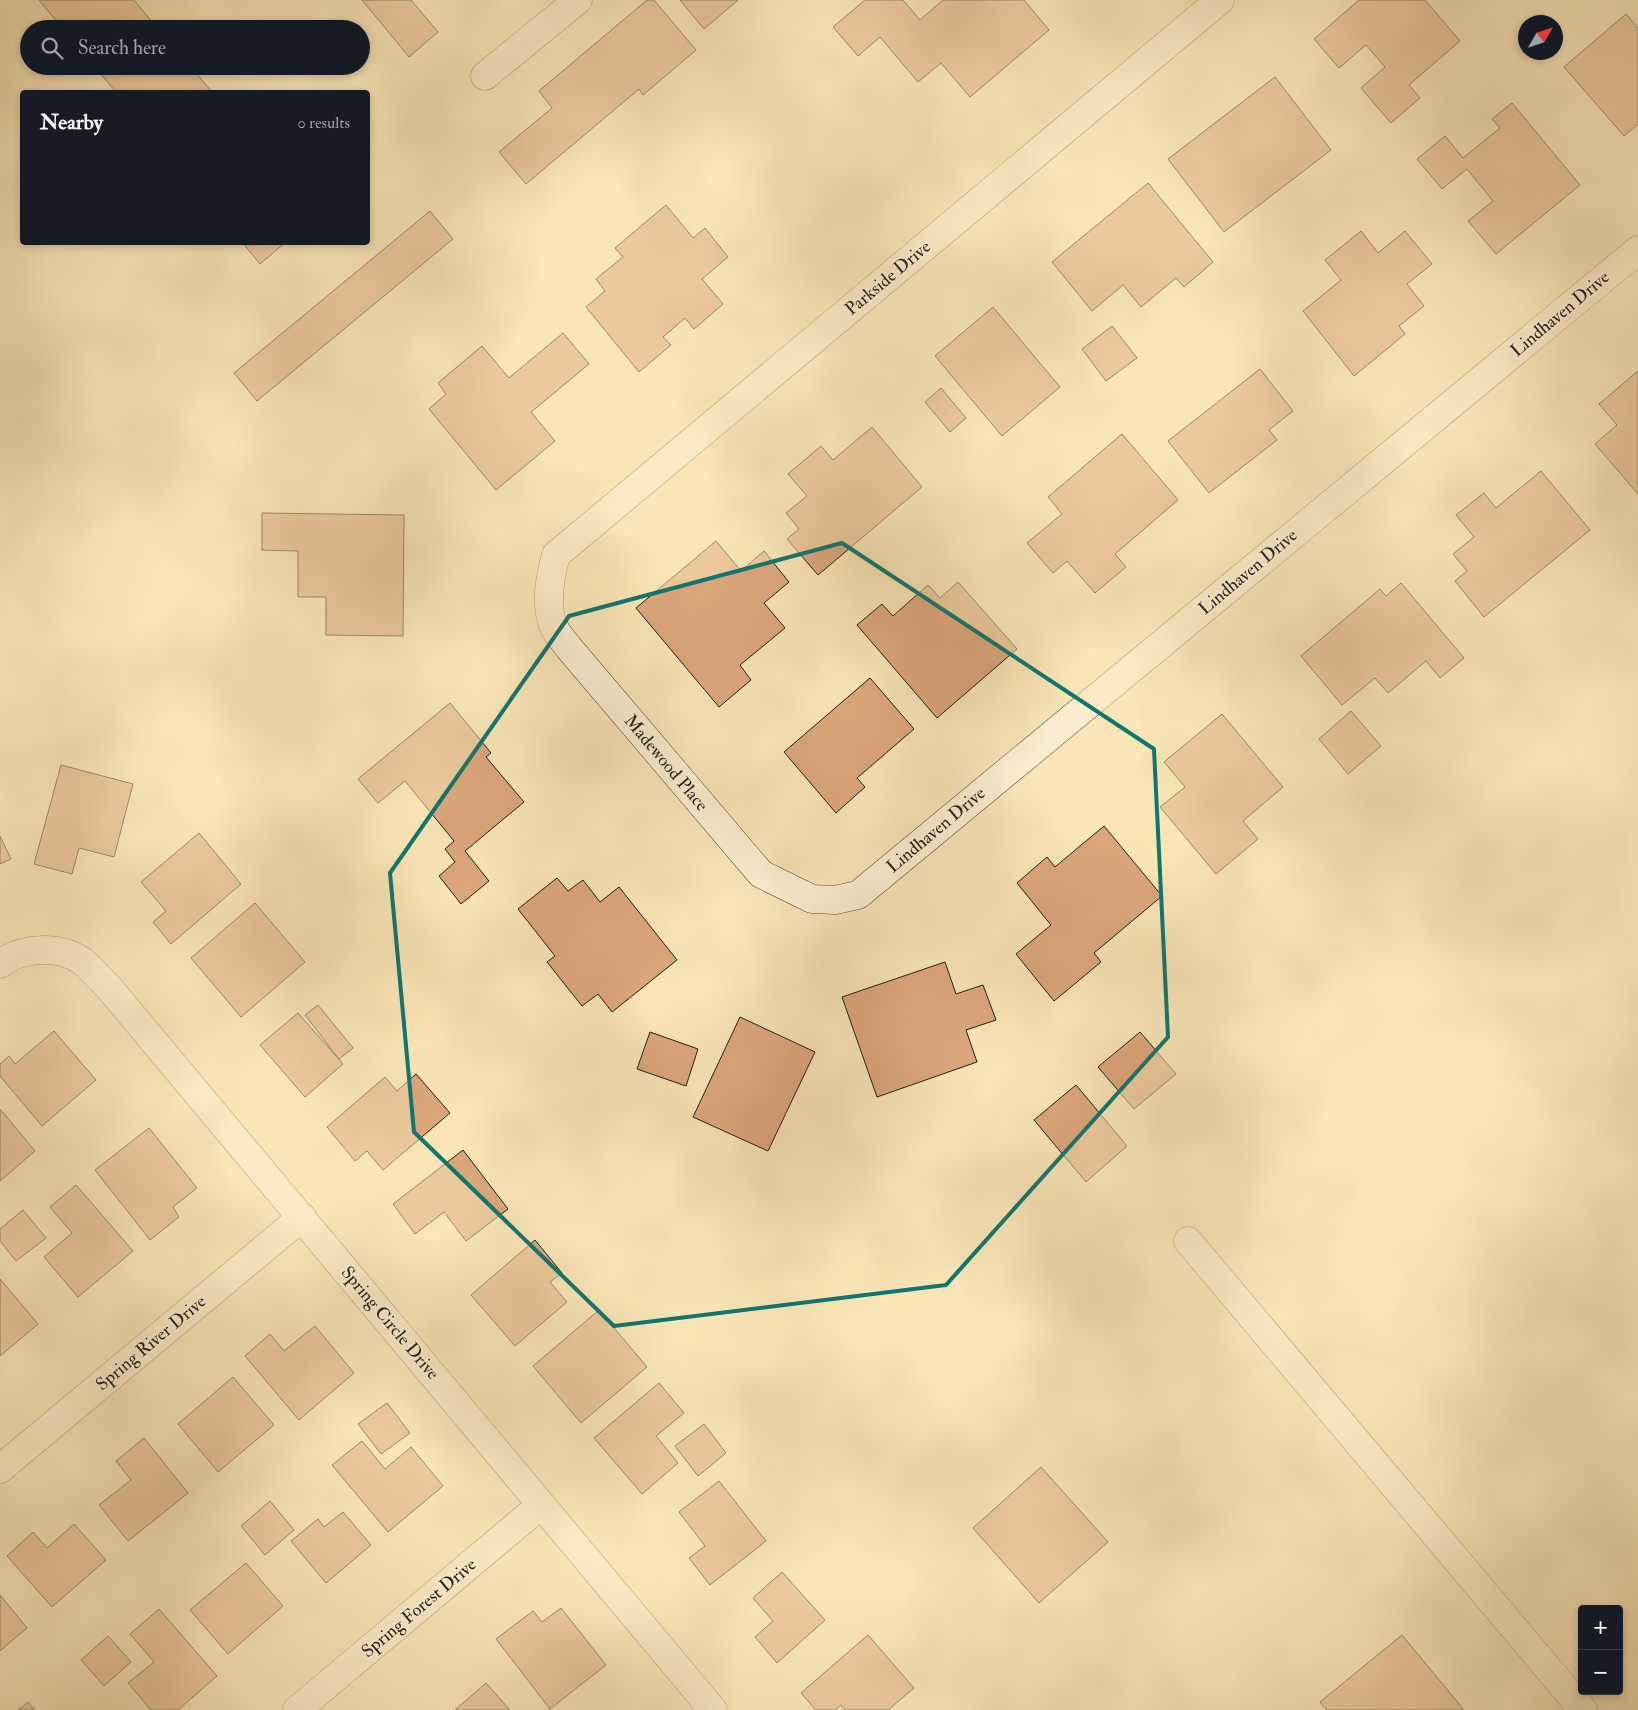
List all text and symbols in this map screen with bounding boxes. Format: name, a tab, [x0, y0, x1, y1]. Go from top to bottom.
north arrow	[1518, 15, 1563, 60]
search box	[20, 20, 370, 75]
icon: search	[38, 34, 66, 62]
text: Search here	[78, 36, 166, 60]
text: Nearby	[40, 109, 103, 136]
text: 0 results	[297, 113, 350, 133]
street label: Parkside Drive	[840, 235, 936, 321]
street label: Lindhaven Drive	[1506, 266, 1614, 362]
street label: Lindhaven Drive	[1194, 524, 1302, 620]
street label: Madewood Place	[619, 710, 713, 816]
street label: Lindhaven Drive	[882, 782, 990, 878]
street label: Spring Circle Drive	[336, 1261, 445, 1385]
street label: Spring River Drive	[91, 1290, 211, 1396]
street label: Spring Forest Drive	[357, 1553, 482, 1663]
map controls	[1578, 1605, 1623, 1695]
button: +	[1578, 1605, 1623, 1650]
button: −	[1578, 1650, 1623, 1695]

